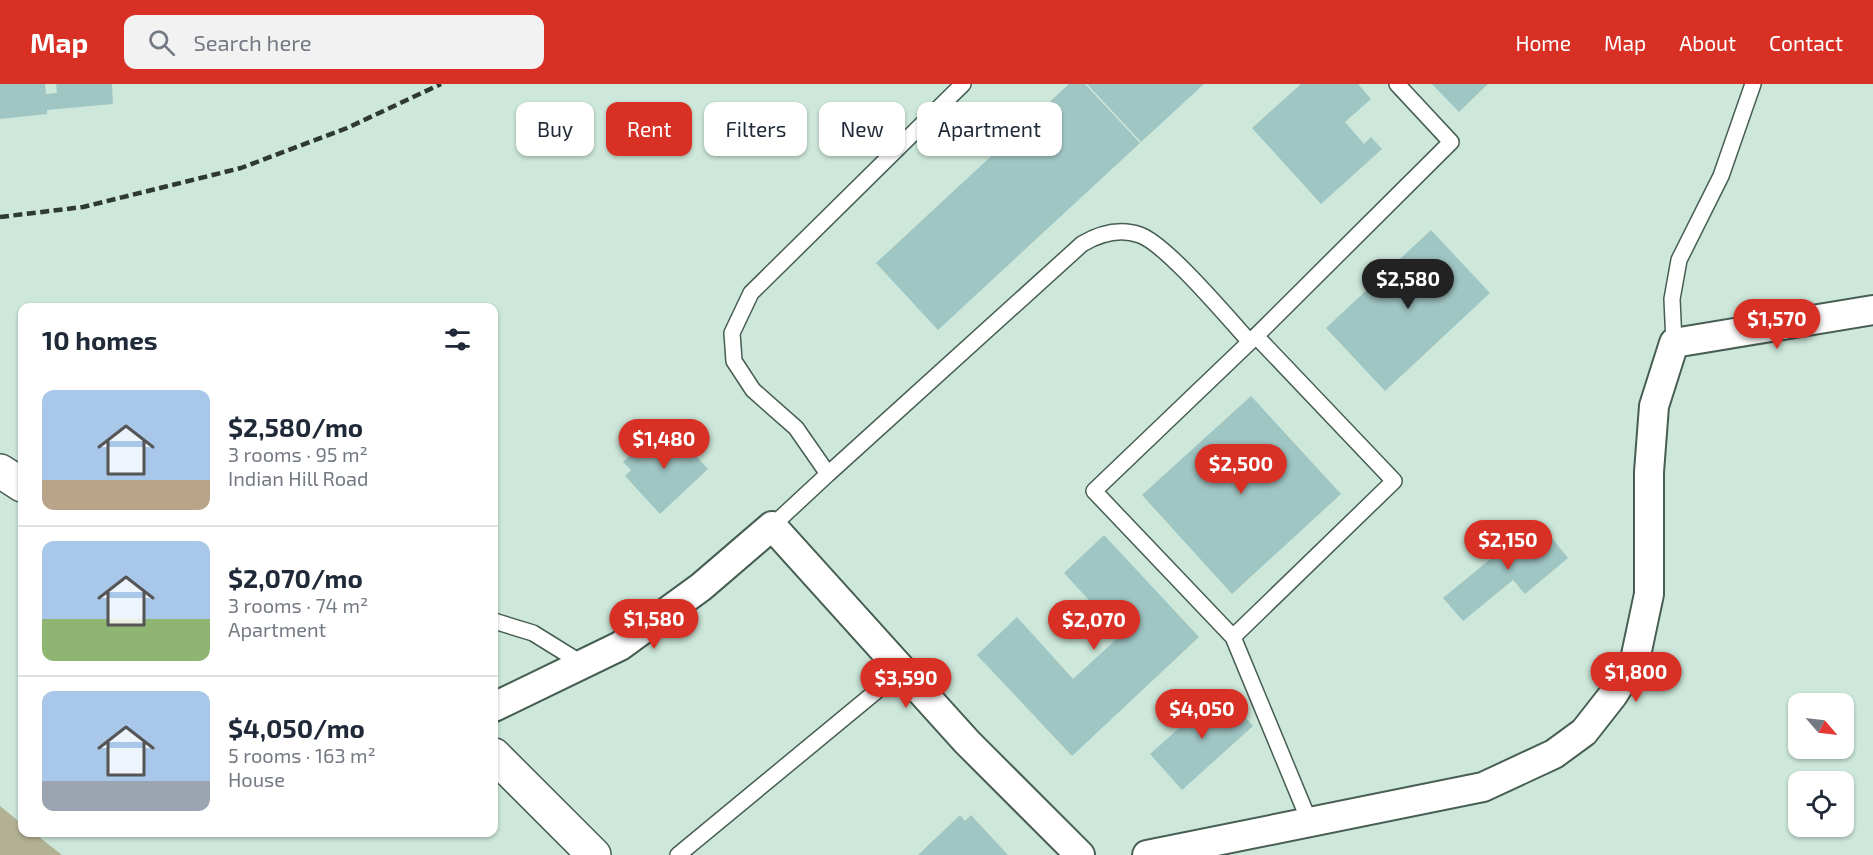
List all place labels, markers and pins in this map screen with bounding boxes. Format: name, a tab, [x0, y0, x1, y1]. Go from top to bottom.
pin: $2,580	[1359, 259, 1457, 310]
pin: $1,570	[1728, 299, 1826, 350]
pin: $1,480	[615, 419, 713, 470]
pin: $2,500	[1192, 444, 1290, 495]
pin: $2,150	[1459, 520, 1557, 571]
pin: $1,580	[605, 599, 703, 650]
pin: $2,070	[1045, 600, 1143, 651]
pin: $1,800	[1587, 652, 1685, 703]
pin: $3,590	[857, 658, 955, 709]
pin: $4,050	[1153, 689, 1251, 740]

